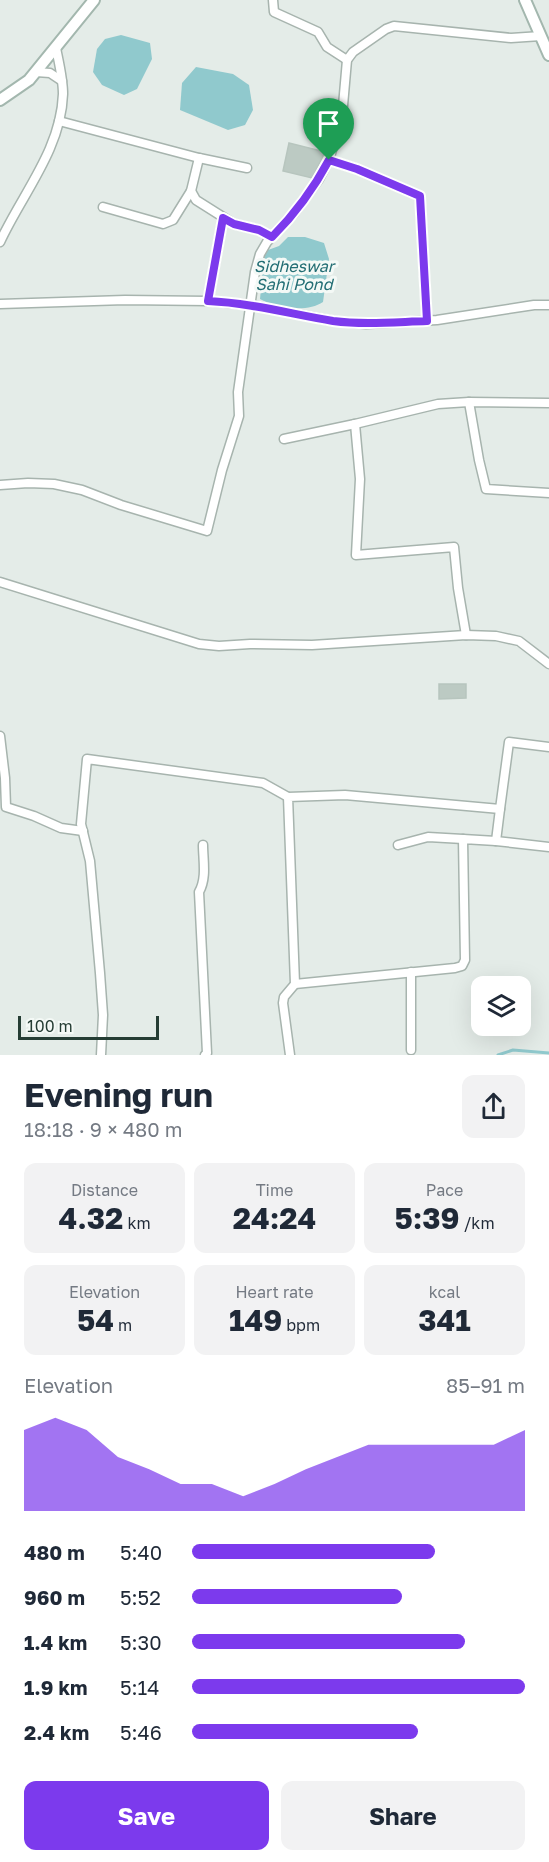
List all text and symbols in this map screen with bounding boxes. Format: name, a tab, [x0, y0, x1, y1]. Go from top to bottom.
pin	[303, 98, 354, 160]
icon: arrive	[312, 107, 345, 140]
water label: Sidheswar Sahi Pond	[254, 256, 337, 294]
map controls	[471, 976, 531, 1036]
button: layers	[471, 976, 531, 1036]
scale bar	[18, 1013, 159, 1040]
text: 100 m	[27, 1016, 73, 1036]
text: Evening run	[24, 1075, 213, 1114]
button: share	[462, 1075, 525, 1138]
text: 18:18 · 9 × 480 m	[24, 1117, 182, 1141]
text: Distance	[71, 1180, 138, 1200]
text: Time	[256, 1180, 293, 1200]
text: Pace	[426, 1180, 463, 1200]
text: 4.32	[58, 1200, 123, 1236]
text: 24:24	[233, 1200, 316, 1236]
text: 5:39	[394, 1200, 460, 1236]
text: km	[123, 1213, 151, 1233]
text: /km	[460, 1213, 495, 1233]
text: Elevation	[69, 1282, 140, 1302]
text: Heart rate	[235, 1282, 314, 1302]
text: kcal	[429, 1282, 460, 1302]
text: 54	[77, 1302, 114, 1338]
text: 149	[229, 1302, 282, 1338]
text: 341	[418, 1302, 471, 1338]
text: m	[114, 1315, 132, 1335]
text: bpm	[282, 1315, 320, 1335]
text: Elevation	[24, 1373, 113, 1397]
text: 85–91 m	[446, 1373, 525, 1397]
text: 480 m	[24, 1540, 85, 1564]
text: 5:40	[120, 1540, 162, 1564]
text: 960 m	[24, 1585, 85, 1609]
text: 5:52	[120, 1585, 161, 1609]
text: 1.4 km	[24, 1630, 87, 1654]
text: 5:30	[120, 1630, 162, 1654]
text: 1.9 km	[24, 1675, 88, 1699]
text: 5:14	[120, 1675, 160, 1699]
text: 2.4 km	[24, 1720, 89, 1744]
text: 5:46	[120, 1720, 162, 1744]
button: Save	[24, 1781, 269, 1850]
button: Share	[281, 1781, 525, 1850]

